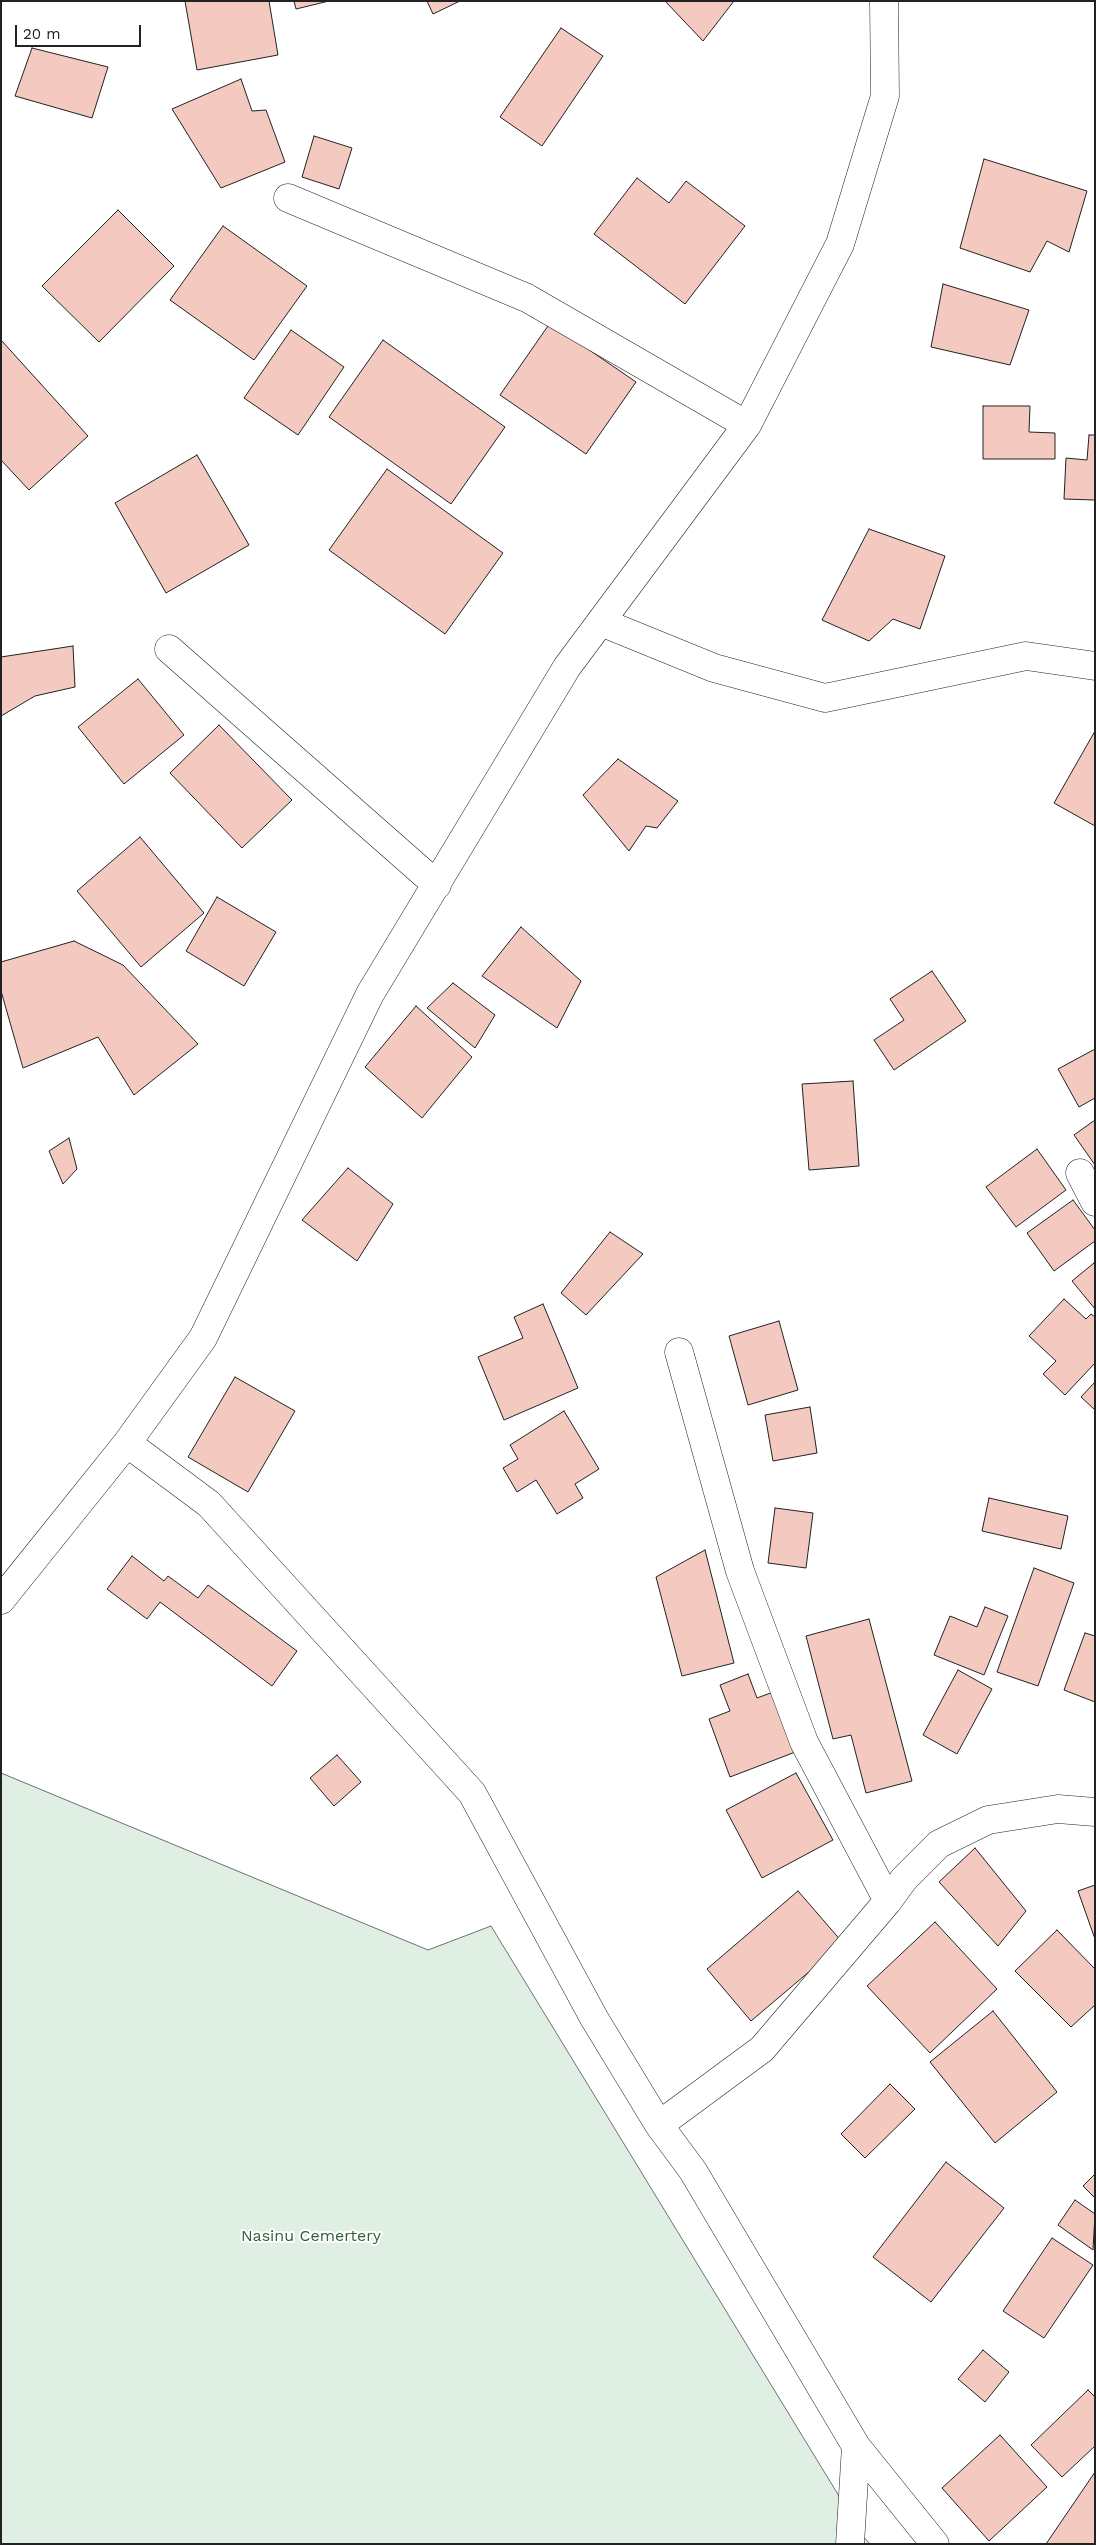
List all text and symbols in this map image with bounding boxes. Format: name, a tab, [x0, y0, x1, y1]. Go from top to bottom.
scale bar	[18, 15, 144, 47]
text: 20 m	[23, 25, 61, 43]
park label: Nasinu Cemertery	[241, 2226, 381, 2246]

